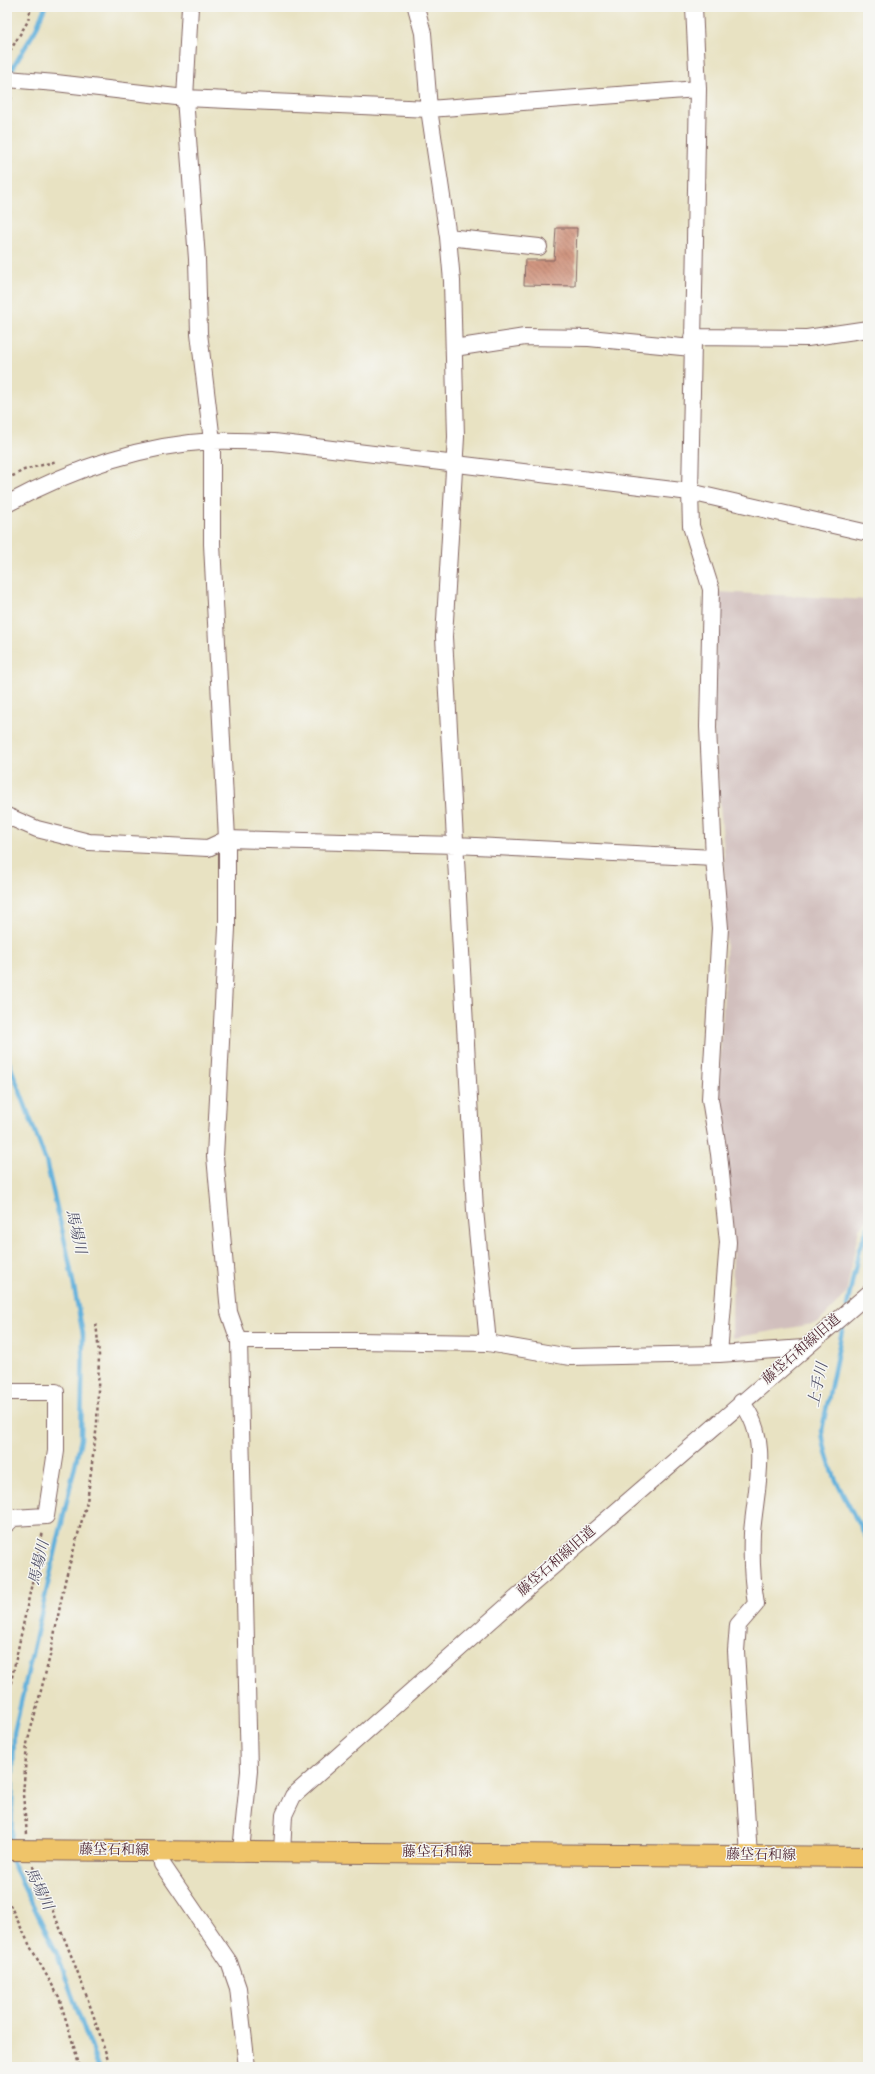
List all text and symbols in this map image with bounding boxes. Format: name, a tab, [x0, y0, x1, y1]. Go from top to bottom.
water label: 馬場川	[60, 1208, 91, 1258]
street label: 藤垈石和線旧道	[758, 1310, 846, 1390]
water label: 上手川	[804, 1359, 834, 1409]
street label: 藤垈石和線旧道	[513, 1522, 601, 1602]
water label: 馬場川	[25, 1537, 56, 1587]
street label: 藤垈石和線	[79, 1840, 149, 1862]
street label: 藤垈石和線	[402, 1843, 472, 1863]
street label: 藤垈石和線	[726, 1845, 796, 1867]
water label: 馬場川	[19, 1864, 58, 1916]

